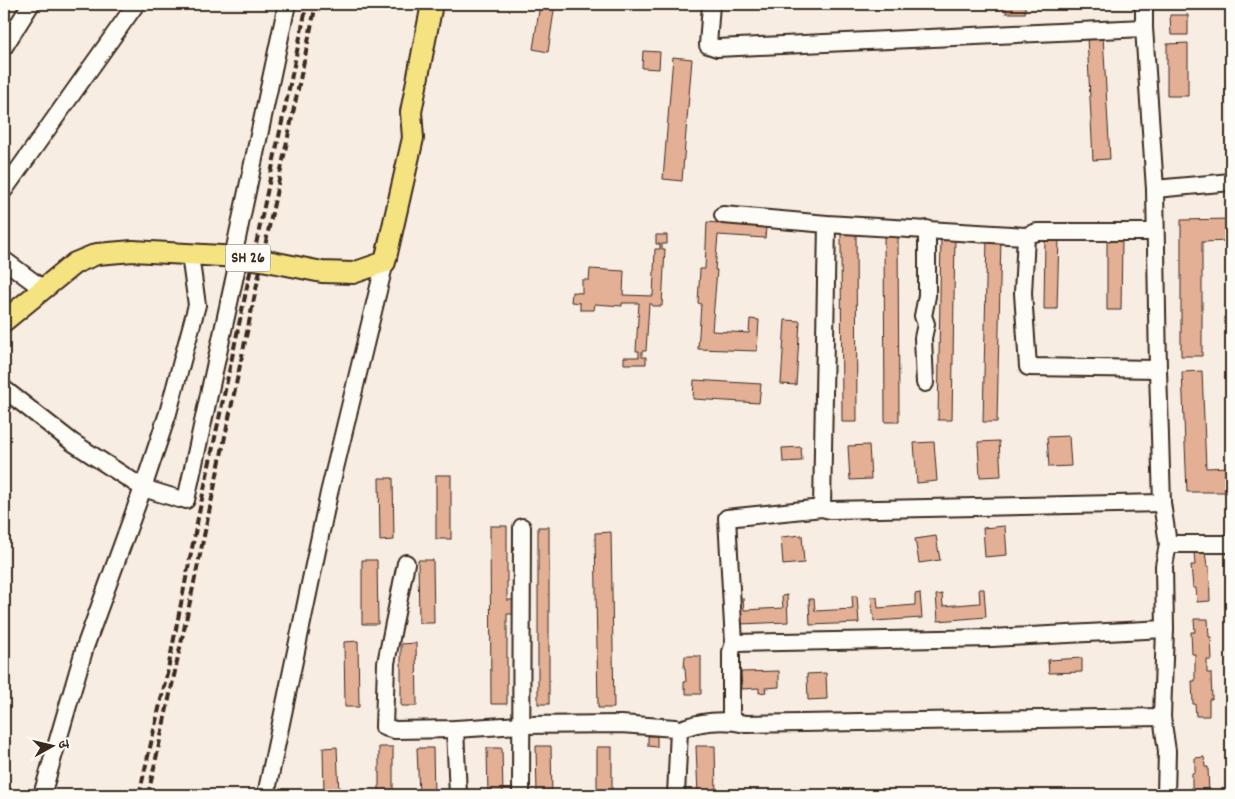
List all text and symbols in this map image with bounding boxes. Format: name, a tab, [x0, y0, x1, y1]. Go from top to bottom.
road number: SH 26	[226, 244, 270, 272]
north arrow	[28, 722, 78, 772]
text: उ	[52, 738, 73, 751]

